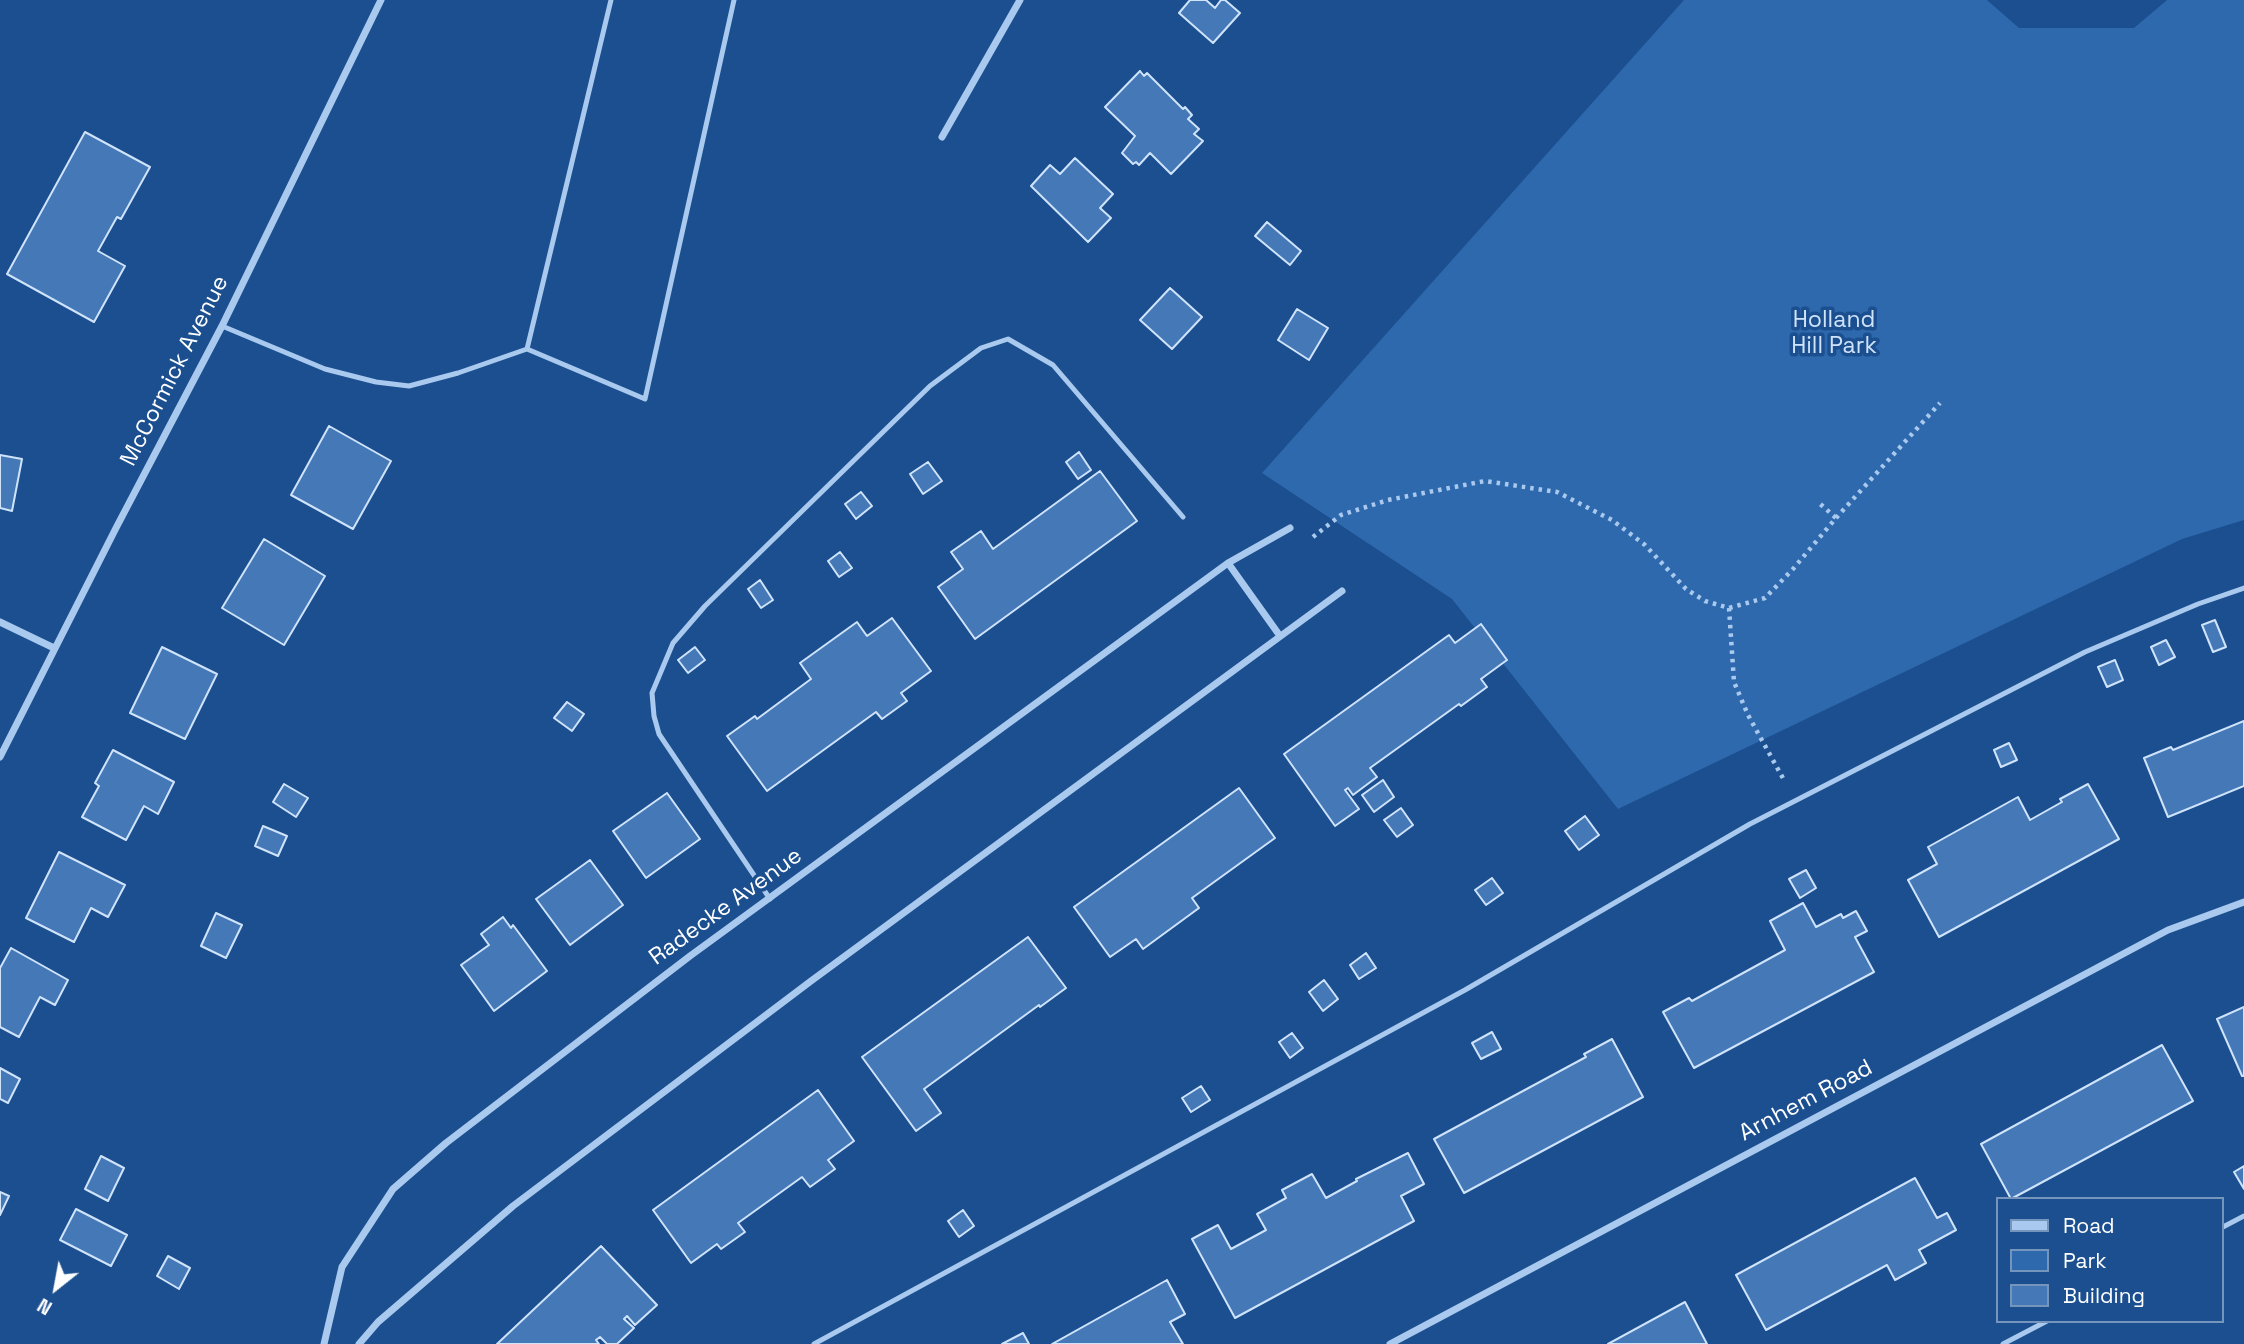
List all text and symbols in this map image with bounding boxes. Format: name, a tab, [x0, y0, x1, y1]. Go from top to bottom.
street label: McCormick Avenue	[115, 271, 235, 471]
park label: Holland Hill Park	[1791, 307, 1877, 361]
street label: Radecke Avenue	[644, 842, 808, 972]
street label: Arnhem Road	[1735, 1054, 1877, 1148]
legend	[1996, 1197, 2223, 1323]
text: Road	[2063, 1212, 2115, 1239]
text: Park	[2063, 1247, 2107, 1274]
north arrow	[21, 1253, 91, 1323]
text: Building	[2063, 1282, 2145, 1309]
text: N	[33, 1292, 57, 1320]

